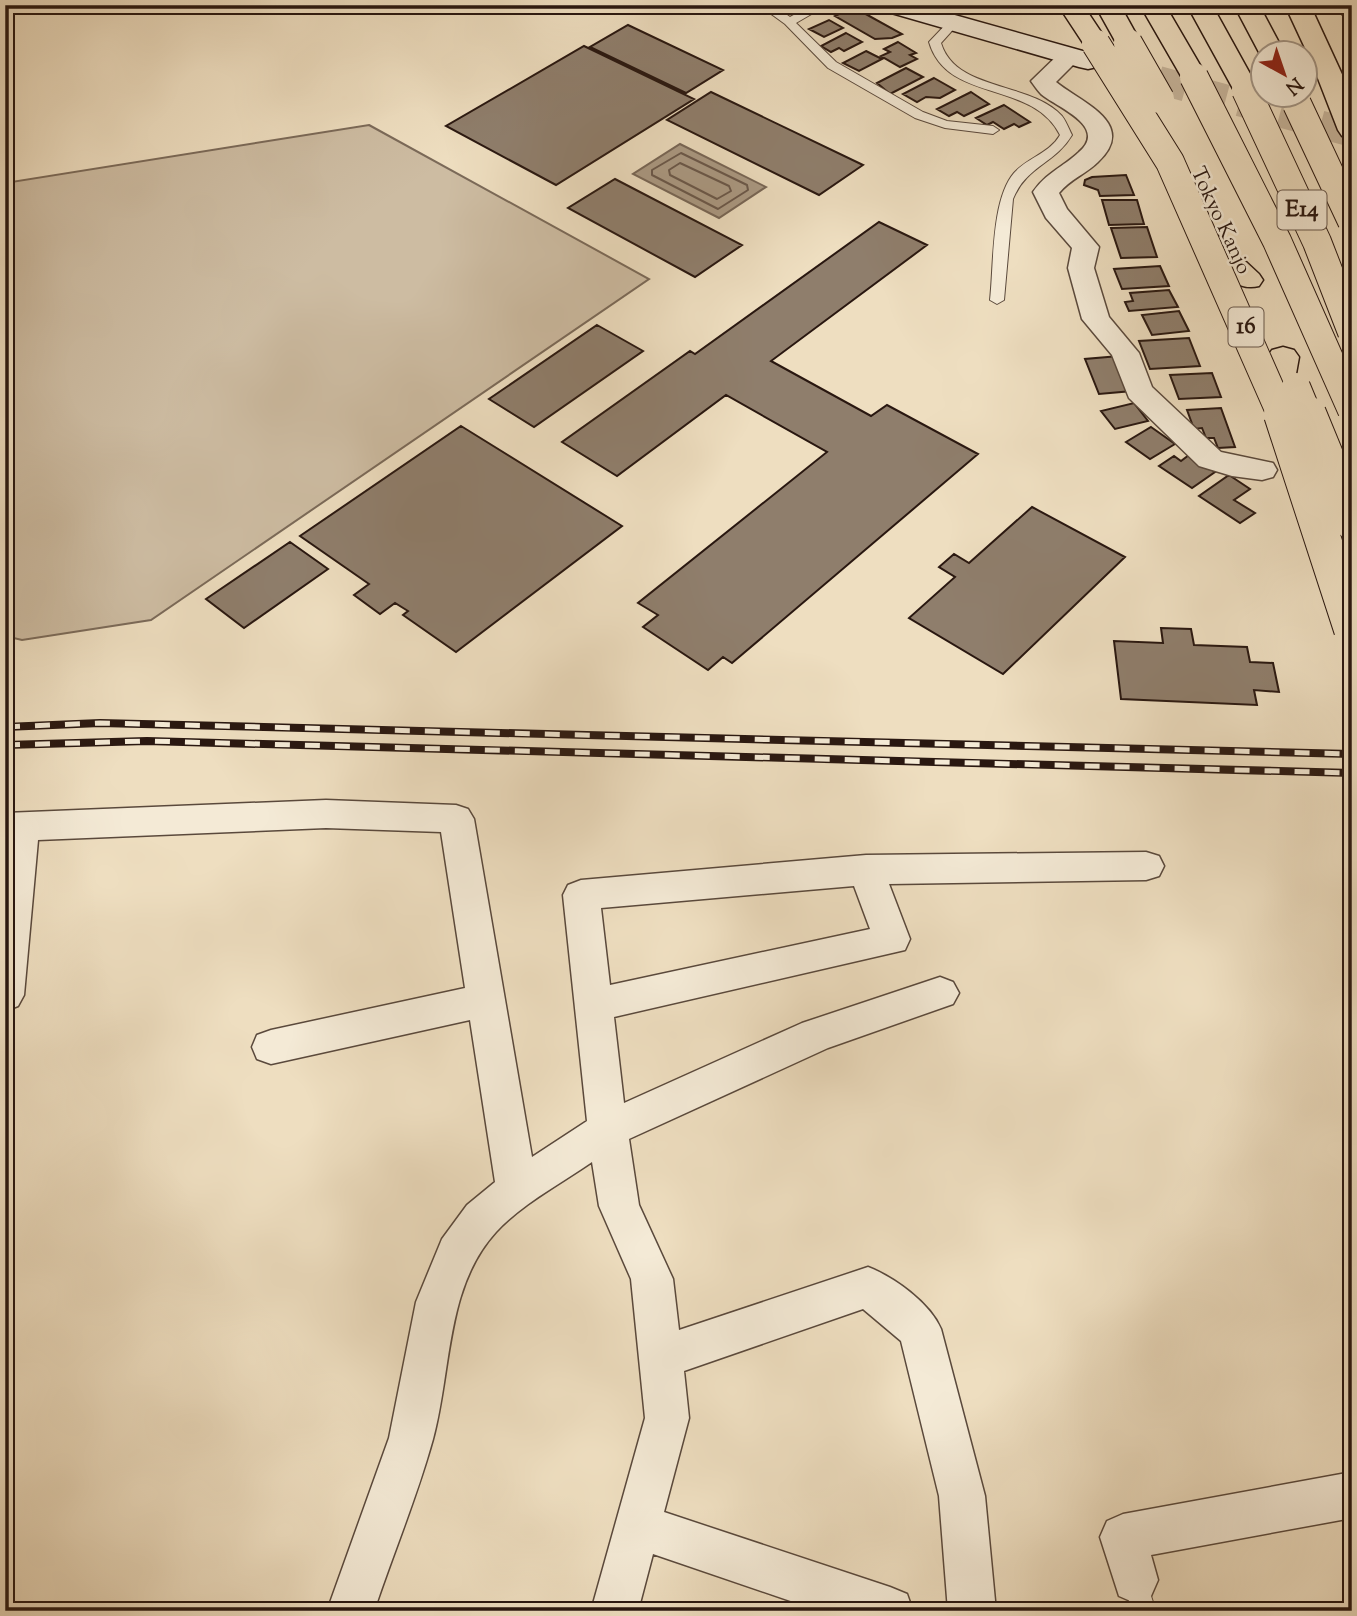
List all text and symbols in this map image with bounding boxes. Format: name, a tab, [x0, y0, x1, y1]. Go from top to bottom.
north arrow	[1248, 38, 1318, 108]
text: N	[1279, 70, 1308, 100]
street label: Tokyo Kanjo	[1182, 162, 1258, 280]
road number: E14	[1278, 190, 1326, 230]
road number: 16	[1228, 308, 1264, 346]

